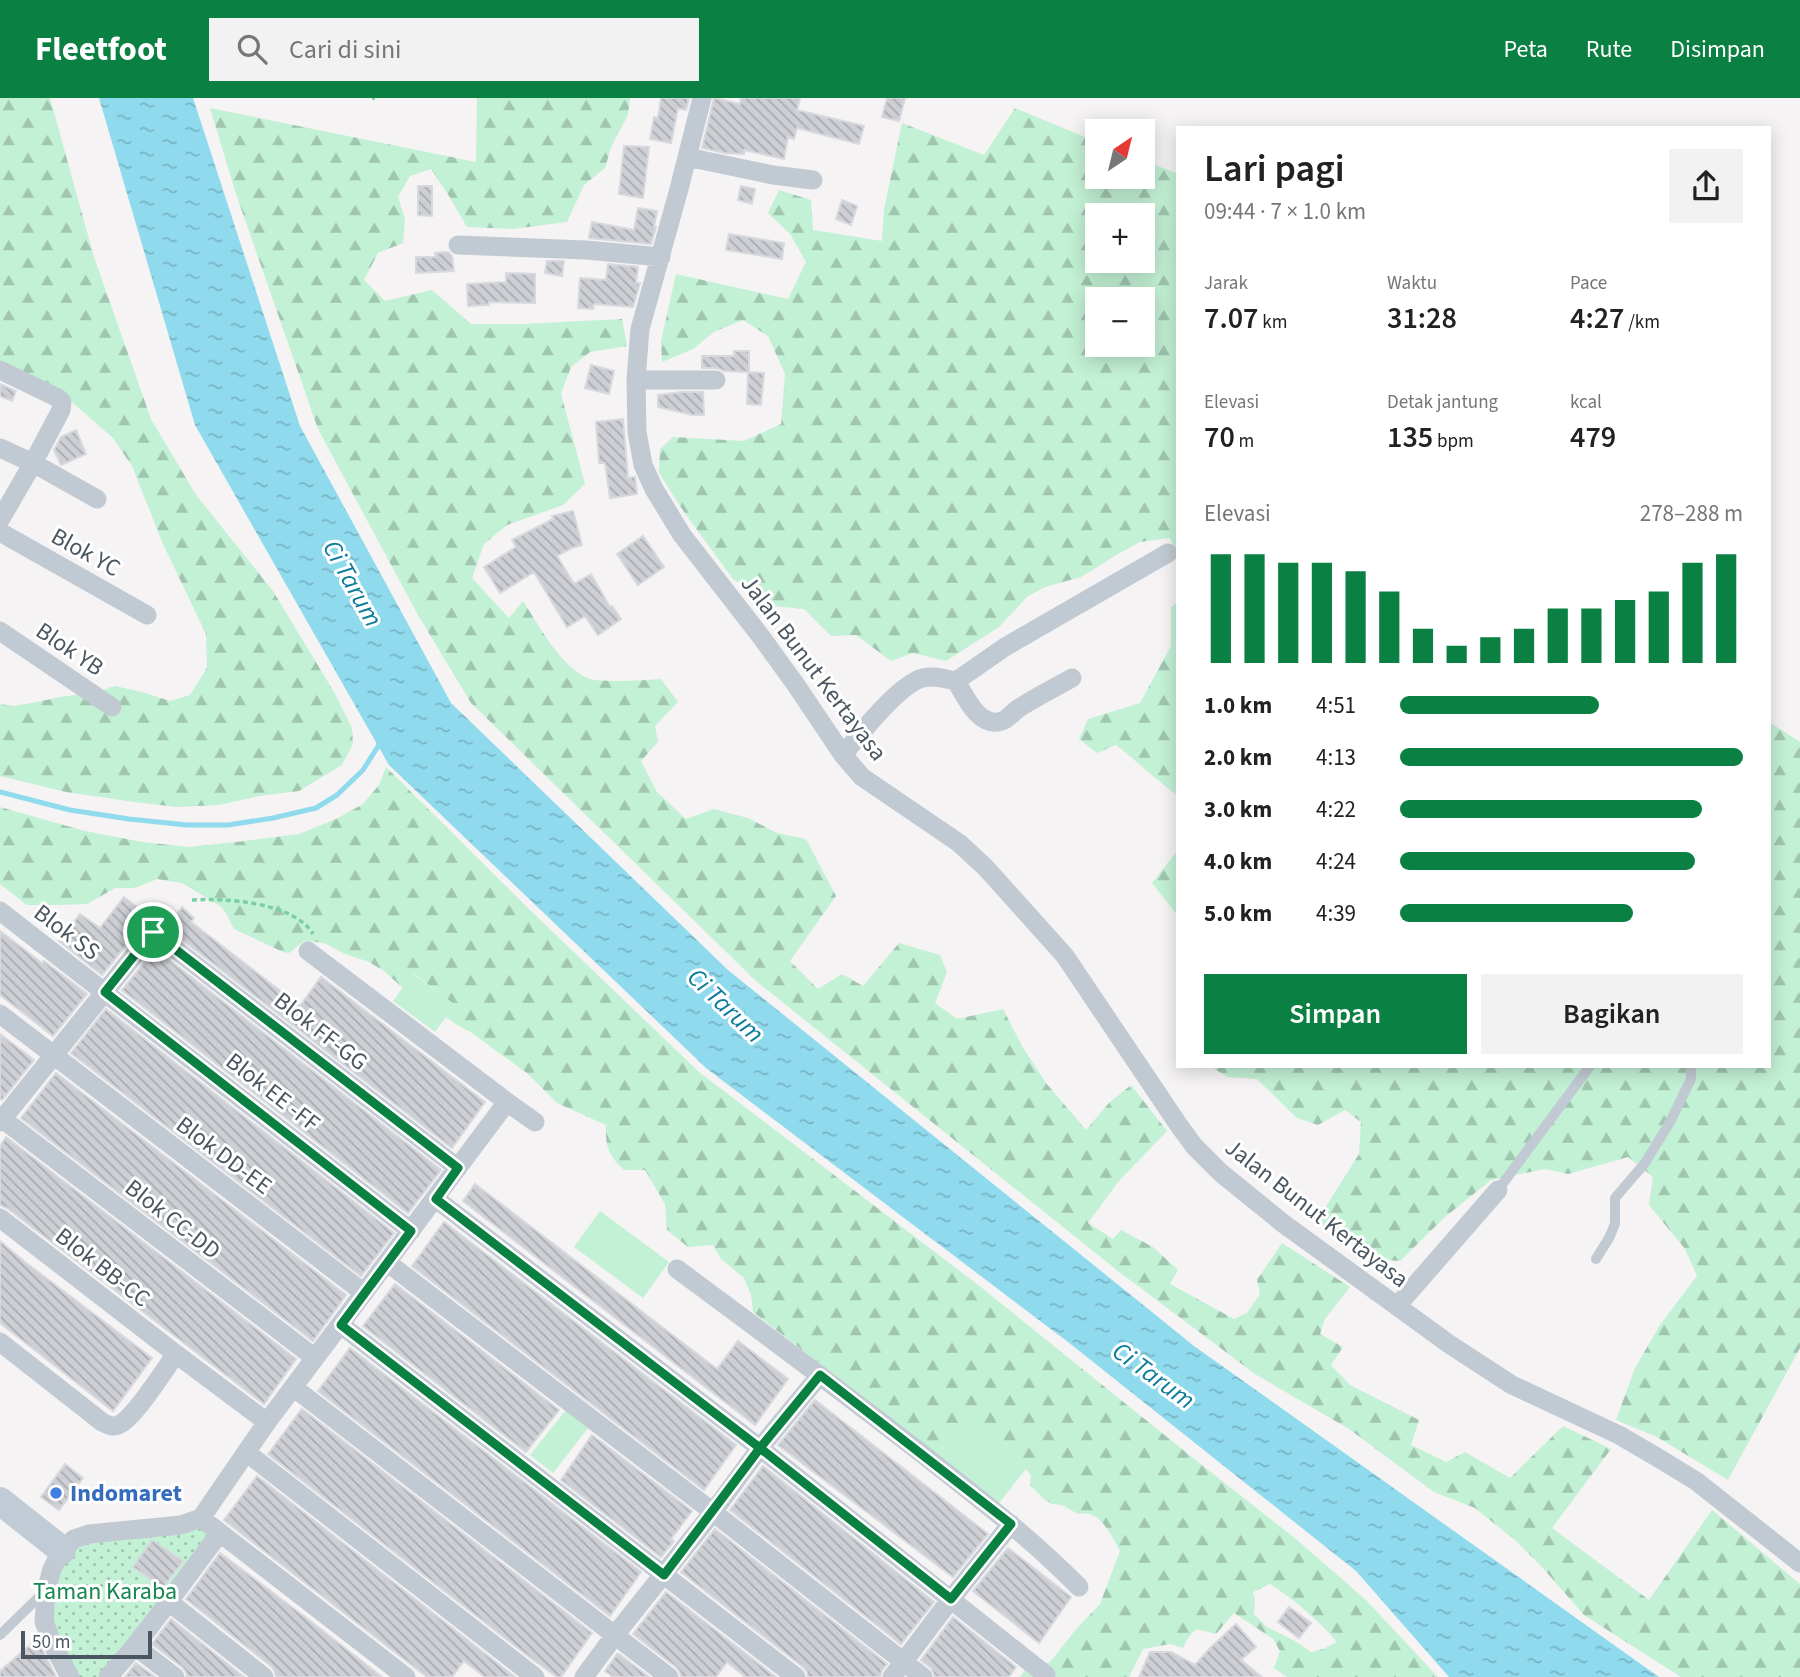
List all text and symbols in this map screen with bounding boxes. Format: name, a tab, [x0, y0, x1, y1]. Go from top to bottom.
search box	[209, 18, 699, 81]
text: Fleetfoot	[35, 26, 167, 73]
icon: search	[233, 30, 271, 68]
text: Cari di sini	[289, 31, 402, 68]
text: Peta	[1503, 32, 1548, 67]
text: Rute	[1586, 32, 1632, 67]
text: Disimpan	[1670, 32, 1765, 67]
north arrow	[1085, 119, 1155, 189]
map controls	[1085, 119, 1155, 357]
text: Lari pagi	[1204, 142, 1345, 196]
button: share	[1669, 149, 1743, 223]
text: 09:44 · 7 × 1.0 km	[1204, 195, 1366, 228]
button: +	[1085, 203, 1155, 273]
text: Jarak	[1204, 270, 1248, 297]
text: Waktu	[1387, 270, 1437, 297]
text: Pace	[1570, 270, 1607, 297]
button: −	[1085, 287, 1155, 357]
text: 7.07	[1204, 297, 1258, 340]
text: 31:28	[1387, 297, 1457, 340]
text: 4:27	[1570, 297, 1624, 340]
text: km	[1258, 309, 1287, 336]
text: /km	[1624, 309, 1660, 336]
text: Elevasi	[1204, 389, 1259, 416]
text: Detak jantung	[1387, 389, 1498, 416]
text: kcal	[1570, 389, 1602, 416]
text: 70	[1204, 416, 1235, 459]
text: 135	[1387, 416, 1433, 459]
text: 479	[1570, 416, 1616, 459]
text: m	[1235, 428, 1254, 455]
text: bpm	[1433, 428, 1474, 455]
text: Elevasi	[1204, 497, 1271, 530]
text: 278–288 m	[1640, 497, 1743, 530]
street label: Blok YC	[45, 519, 127, 586]
water label: Ci Tarum	[314, 533, 392, 633]
street label: Jalan Bunut Kertayasa	[732, 568, 895, 769]
street label: Blok YB	[29, 614, 111, 685]
text: 1.0 km	[1204, 689, 1272, 722]
text: 4:51	[1316, 689, 1356, 722]
text: 2.0 km	[1204, 741, 1272, 774]
text: 4:13	[1316, 741, 1356, 774]
text: 3.0 km	[1204, 793, 1272, 826]
text: 4:22	[1316, 793, 1356, 826]
text: 4.0 km	[1204, 845, 1272, 878]
text: 4:24	[1316, 845, 1356, 878]
street label: Blok SS	[26, 896, 107, 969]
text: 5.0 km	[1204, 897, 1272, 930]
text: 4:39	[1316, 897, 1356, 930]
pin	[123, 902, 183, 962]
icon: arrive	[134, 913, 172, 951]
water label: Ci Tarum	[679, 959, 772, 1051]
button: Simpan	[1204, 974, 1467, 1054]
button: Bagikan	[1481, 974, 1743, 1054]
street label: Blok FF-GG	[266, 984, 375, 1079]
street label: Blok EE -FF	[218, 1044, 327, 1140]
street label: Blok DD-EE	[168, 1108, 279, 1203]
street label: Jalan Bunut Kertayasa	[1217, 1130, 1416, 1296]
street label: Blok CC-DD	[117, 1171, 228, 1268]
street label: Blok BB-CC	[48, 1219, 158, 1316]
water label: Ci Tarum	[1105, 1333, 1203, 1418]
place label: Indomaret	[70, 1476, 182, 1511]
marker: Indomaret	[48, 1485, 64, 1501]
park label: Taman Karaba	[33, 1574, 177, 1609]
scale bar	[21, 1628, 152, 1660]
text: 50 m	[32, 1629, 70, 1656]

